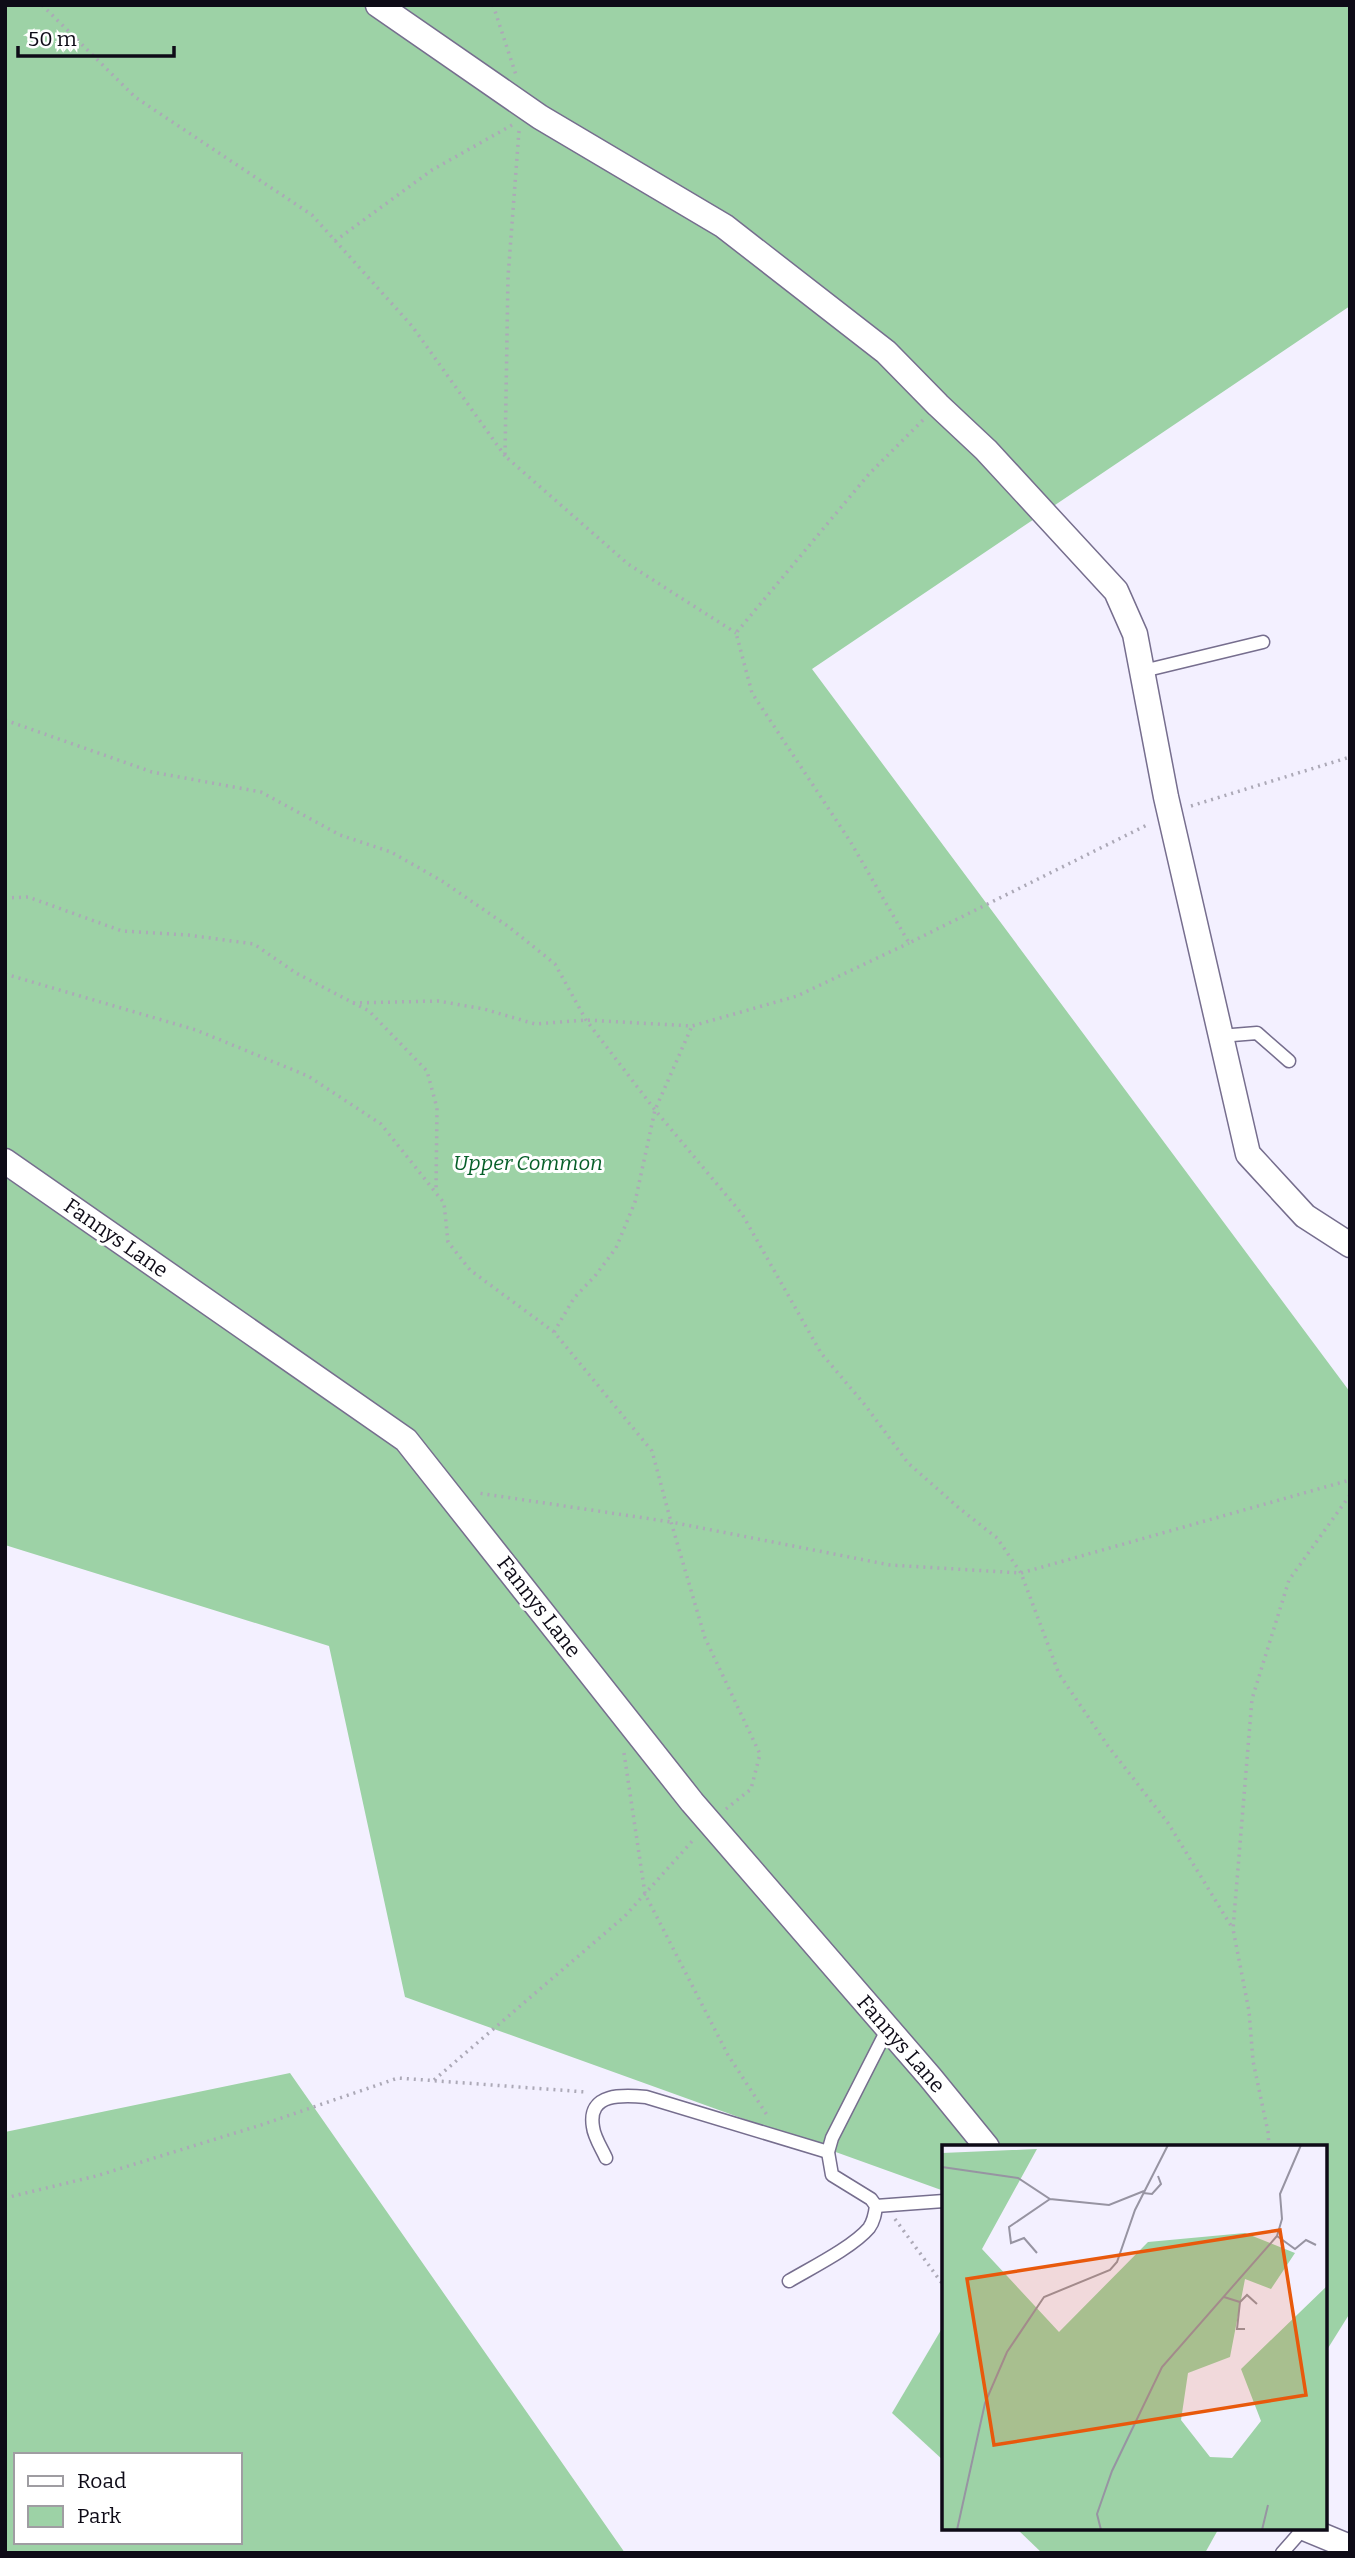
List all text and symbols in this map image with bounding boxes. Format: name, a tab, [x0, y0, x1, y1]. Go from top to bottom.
scale bar	[18, 14, 173, 58]
text: 50 m	[28, 26, 77, 52]
park label: Upper Common	[453, 1150, 603, 1176]
street label: Fannys Lane	[59, 1193, 173, 1283]
street label: Fannys Lane	[491, 1551, 587, 1663]
street label: Fannys Lane	[851, 1990, 951, 2098]
inset map	[942, 2145, 1327, 2530]
legend	[14, 2453, 242, 2544]
text: Road	[77, 2468, 126, 2494]
text: Park	[77, 2503, 121, 2529]

